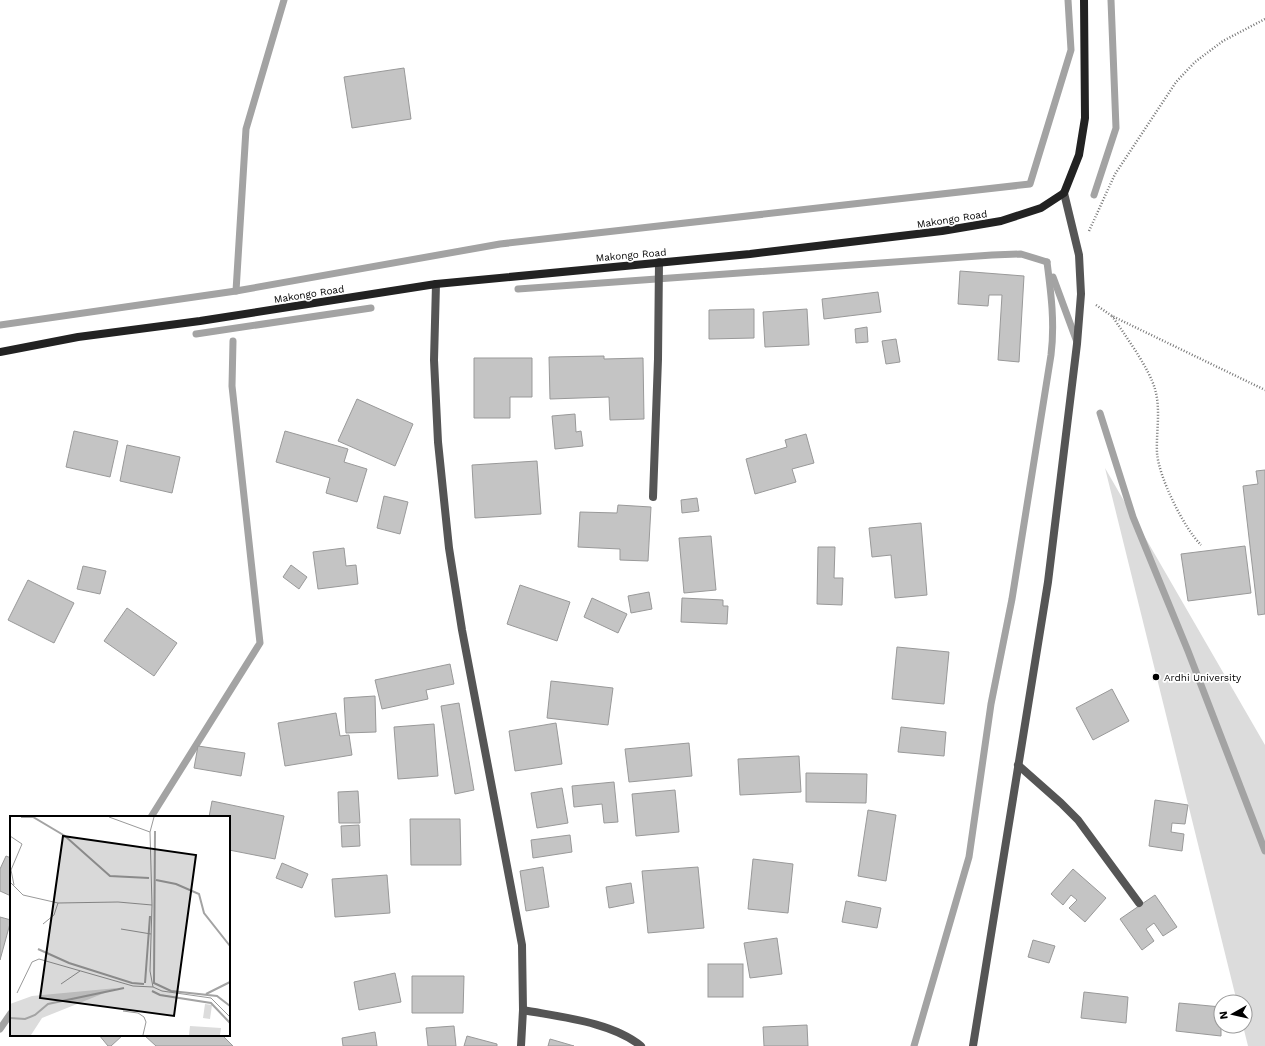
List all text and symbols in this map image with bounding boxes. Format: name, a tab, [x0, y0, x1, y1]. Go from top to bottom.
street label: Makongo Road	[916, 208, 988, 230]
street label: Makongo Road	[595, 246, 667, 264]
street label: Makongo Road	[273, 283, 345, 305]
marker: Ardhi University	[1151, 672, 1161, 682]
place label: Ardhi University	[1164, 672, 1242, 683]
inset map	[10, 816, 230, 1036]
north arrow	[1213, 994, 1253, 1034]
text: N	[1217, 1010, 1231, 1020]

